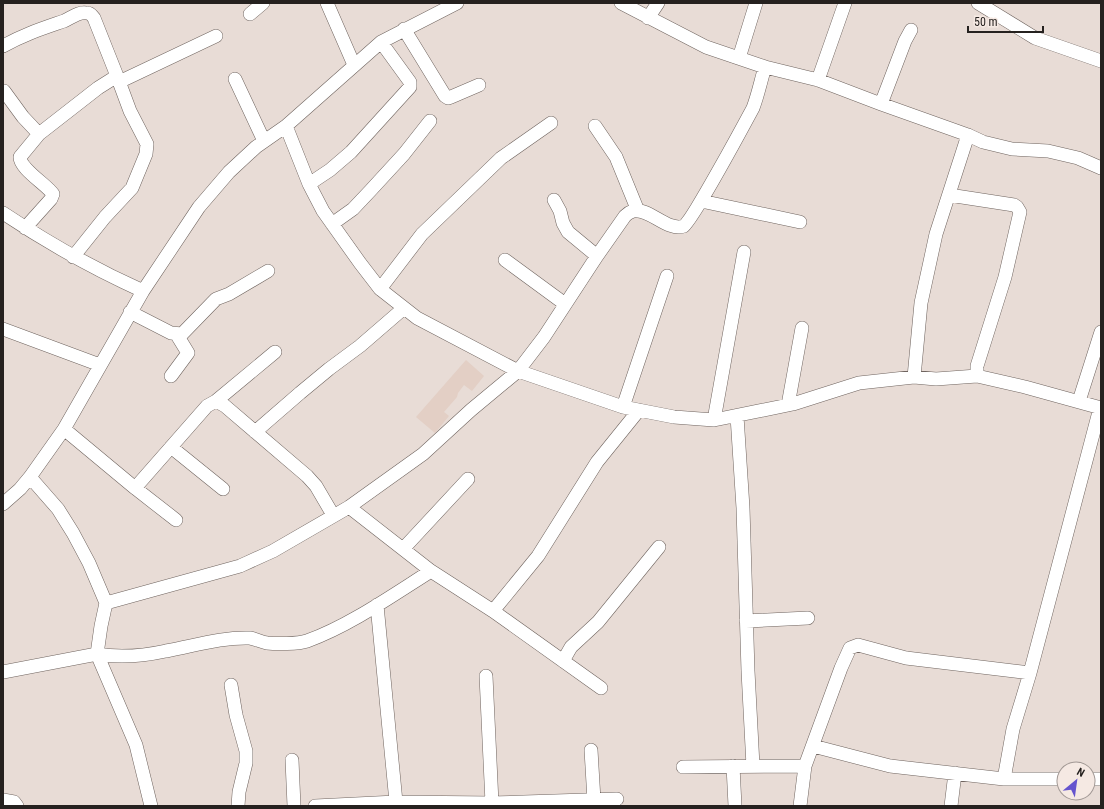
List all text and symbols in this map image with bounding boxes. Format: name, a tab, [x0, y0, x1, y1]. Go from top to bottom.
scale bar	[968, 8, 1043, 34]
text: 50 m	[974, 15, 998, 29]
north arrow	[1056, 761, 1096, 801]
text: N	[1075, 765, 1087, 780]

